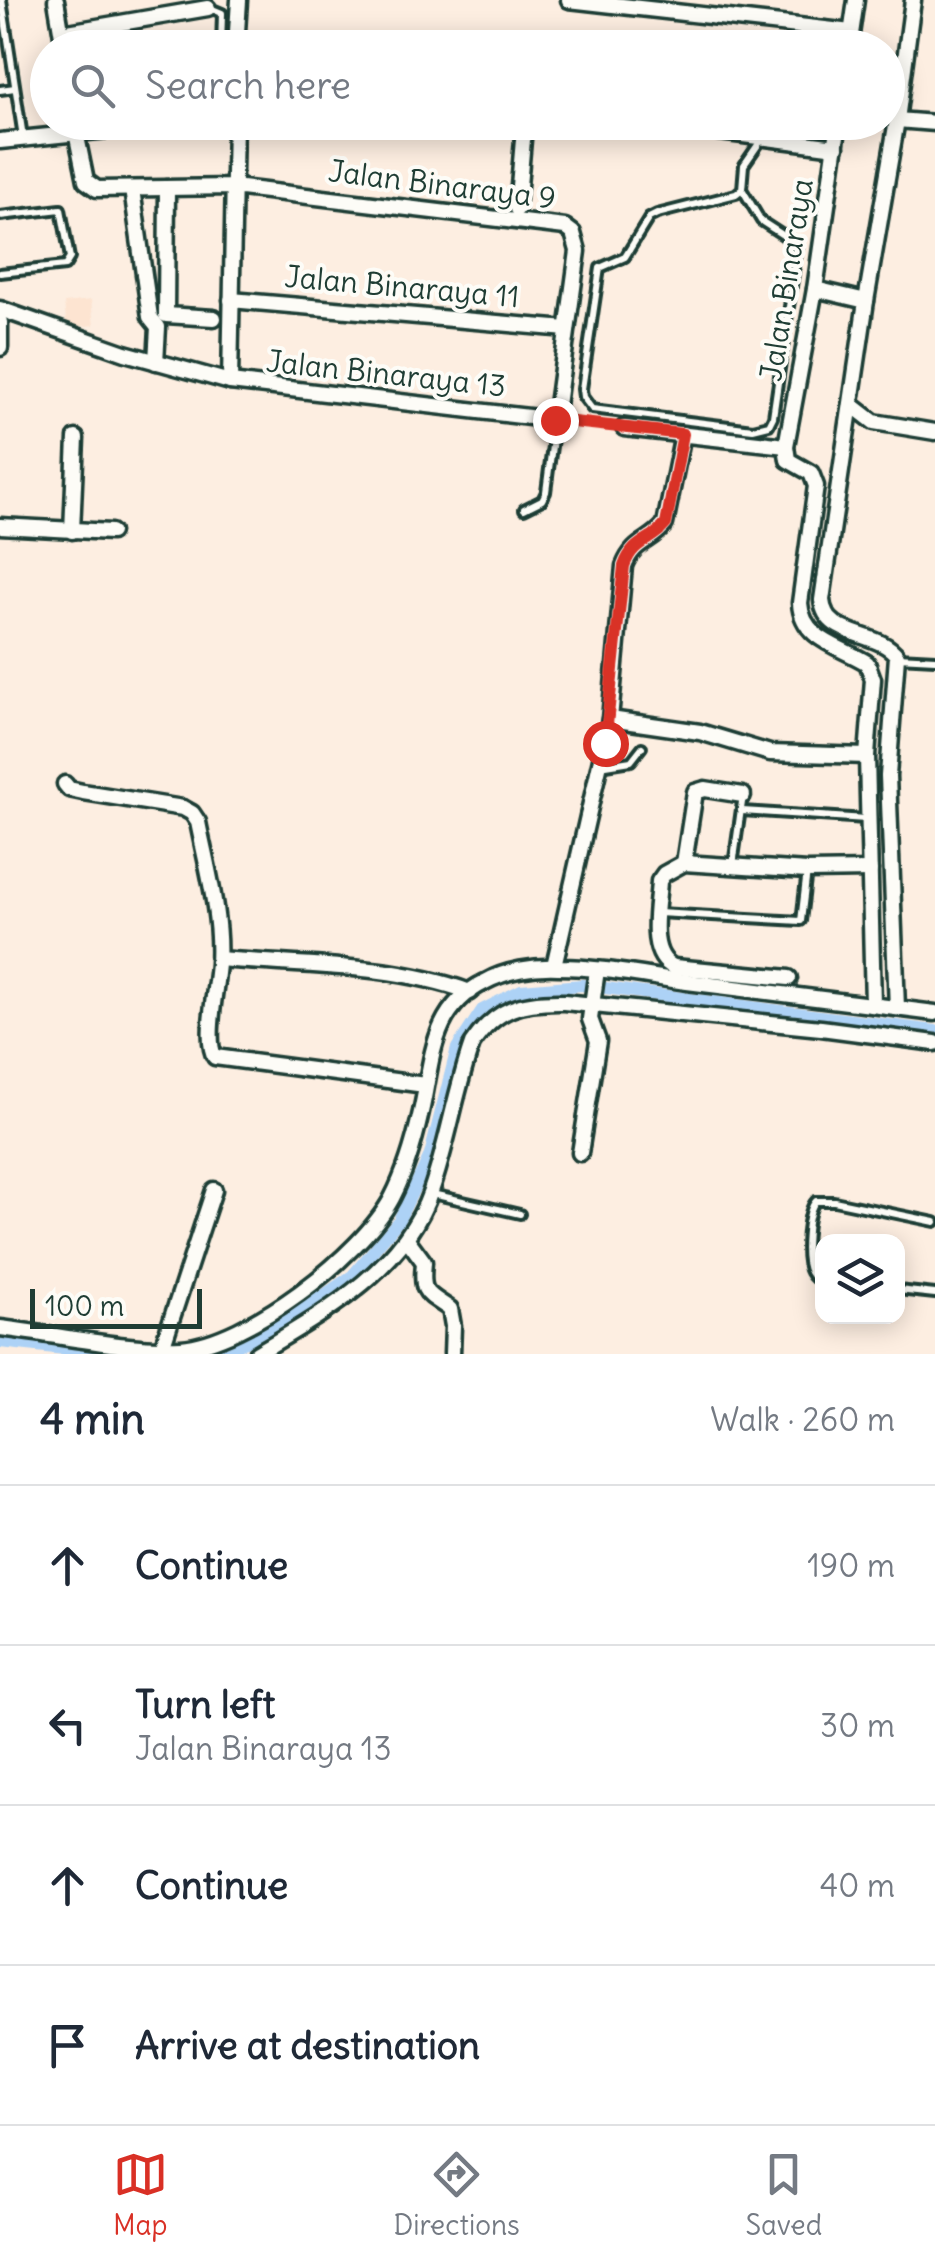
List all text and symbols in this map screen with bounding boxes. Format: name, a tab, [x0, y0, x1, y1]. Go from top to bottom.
search box	[30, 30, 905, 140]
icon: search	[65, 58, 120, 113]
text: Search here	[145, 62, 351, 109]
street label: Jalan Binaraya 9	[326, 151, 558, 217]
street label: Jalan Binaraya	[751, 176, 821, 384]
street label: Jalan Binaraya 11	[283, 257, 521, 315]
street label: Jalan Binaraya 13	[264, 342, 508, 404]
route end	[533, 398, 579, 444]
route start	[583, 721, 629, 767]
map controls	[815, 1234, 905, 1324]
button: layers	[815, 1234, 905, 1324]
scale bar	[30, 1284, 202, 1328]
text: 100 m	[45, 1288, 124, 1324]
text: 4 min	[40, 1393, 145, 1445]
text: Walk · 260 m	[710, 1399, 895, 1440]
icon: ahead	[40, 1538, 95, 1593]
text: Continue	[135, 1542, 288, 1589]
text: 190 m	[807, 1545, 895, 1586]
text: Turn left	[135, 1681, 275, 1728]
icon: left	[40, 1698, 95, 1753]
text: 30 m	[820, 1705, 895, 1746]
text: Jalan Binaraya 13	[135, 1728, 392, 1769]
icon: ahead	[40, 1858, 95, 1913]
text: Continue	[135, 1862, 288, 1909]
text: 40 m	[820, 1865, 895, 1906]
icon: arrive	[40, 2018, 95, 2073]
text: Arrive at destination	[135, 2022, 480, 2069]
tab: Map	[113, 2147, 168, 2243]
tab: Directions	[393, 2147, 520, 2243]
tab: Saved	[745, 2147, 822, 2243]

